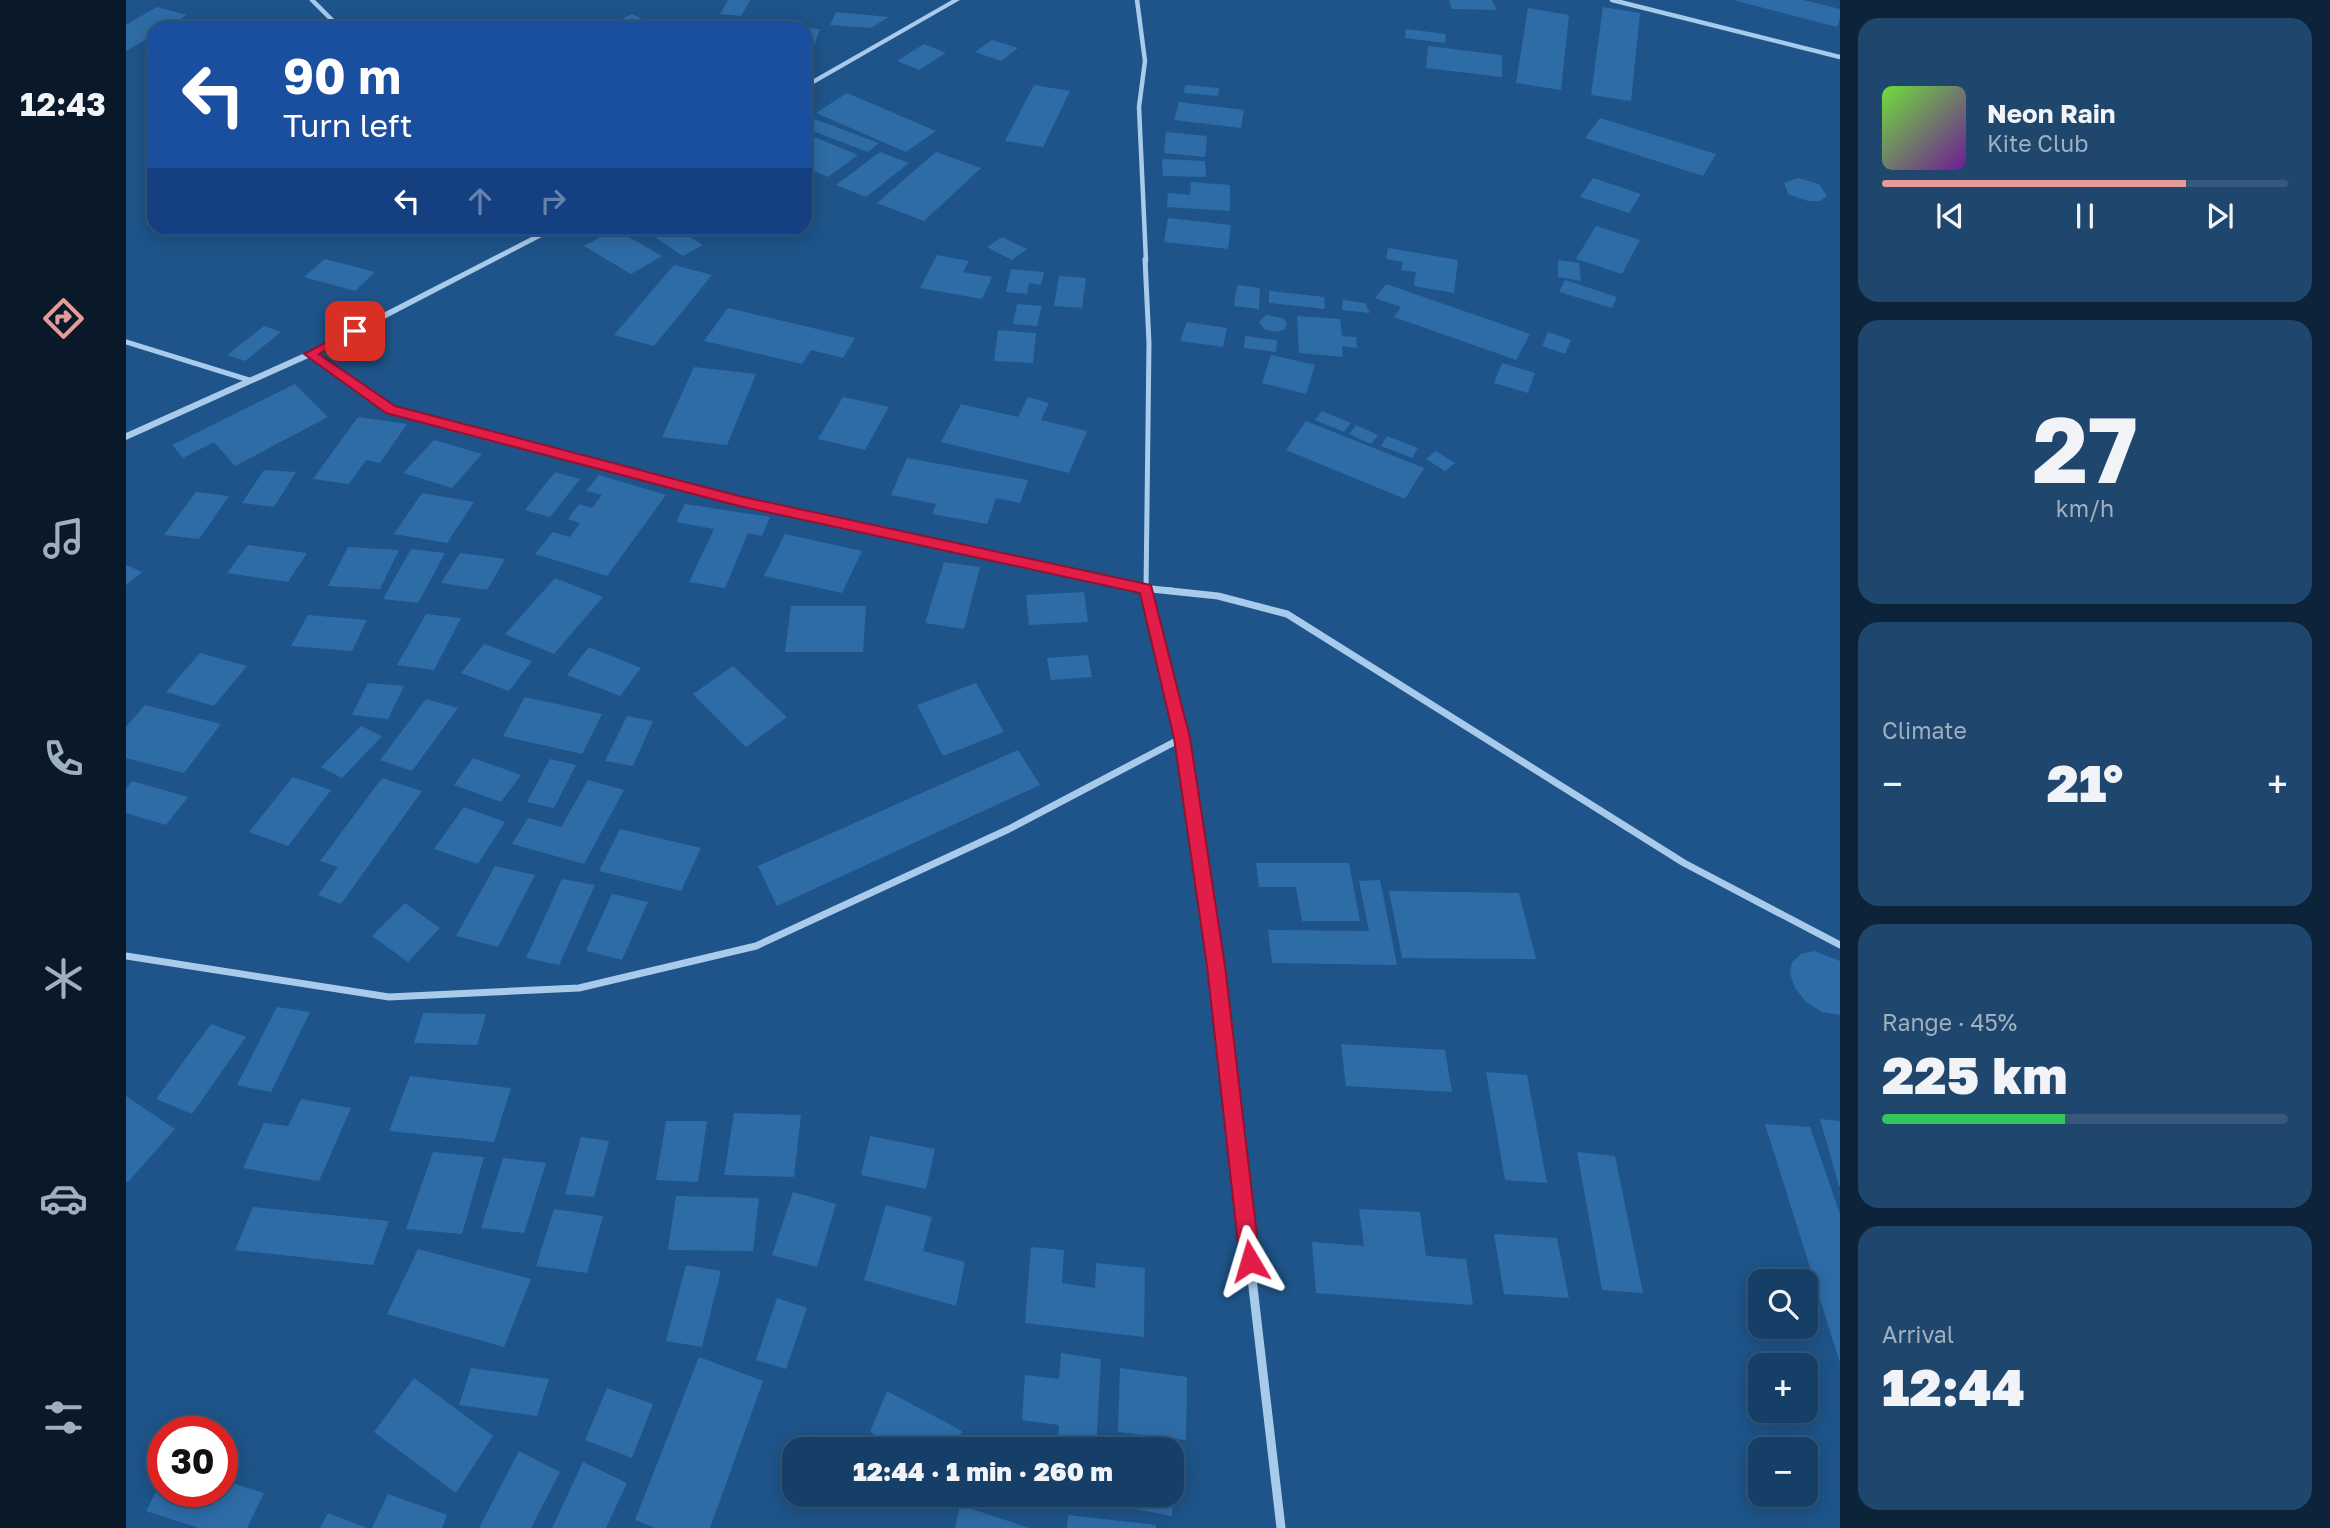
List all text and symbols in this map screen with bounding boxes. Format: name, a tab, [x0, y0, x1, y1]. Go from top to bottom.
text: 90 m	[283, 46, 401, 105]
icon: left	[168, 49, 259, 140]
text: 12:43	[20, 85, 106, 123]
text: Neon Rain	[1987, 98, 2116, 129]
text: Turn left	[283, 106, 412, 144]
text: Kite Club	[1987, 129, 2088, 157]
icon: left	[388, 182, 426, 220]
icon: ahead	[461, 182, 499, 220]
icon: right	[534, 182, 572, 220]
icon: previous	[1931, 197, 1969, 235]
icon: pause	[2066, 197, 2104, 235]
icon: next	[2201, 197, 2239, 235]
icon: directions	[39, 294, 88, 343]
pin	[325, 301, 385, 361]
icon: arrive	[336, 312, 374, 350]
text: 27	[2032, 394, 2138, 503]
text: km/h	[2056, 494, 2114, 522]
icon: music	[39, 514, 88, 563]
text: Climate	[1882, 716, 1967, 744]
icon: phone	[39, 734, 88, 783]
text: 21°	[2047, 751, 2123, 813]
text: −	[1882, 761, 1903, 806]
text: +	[2267, 761, 2288, 806]
icon: climate	[39, 954, 88, 1003]
text: Range · 45%	[1882, 1008, 2017, 1036]
text: 225 km	[1882, 1043, 2068, 1105]
icon: car	[39, 1174, 88, 1223]
position arrow	[1213, 1224, 1287, 1298]
map controls	[1748, 1269, 1818, 1507]
button: search	[1748, 1269, 1818, 1339]
text: Arrival	[1882, 1320, 1954, 1348]
button: +	[1748, 1353, 1818, 1423]
text: 12:44	[1882, 1355, 2025, 1417]
icon: filters	[39, 1393, 88, 1442]
speed limit sign: 30	[147, 1416, 238, 1507]
button: −	[1748, 1437, 1818, 1507]
text: 12:44 · 1 min · 260 m	[853, 1456, 1113, 1487]

